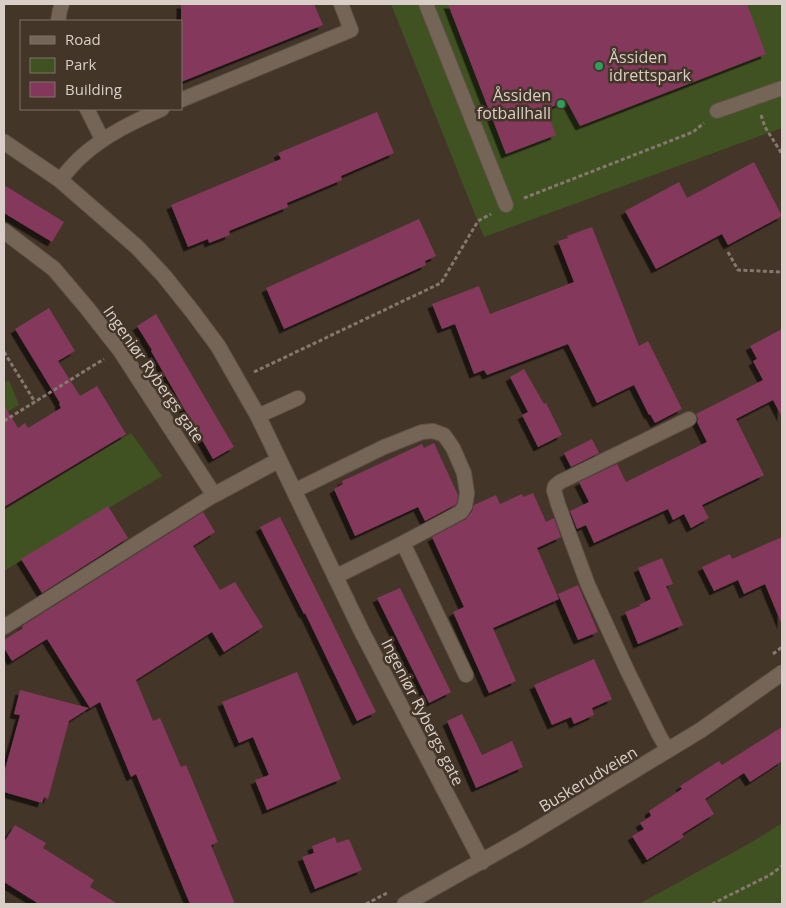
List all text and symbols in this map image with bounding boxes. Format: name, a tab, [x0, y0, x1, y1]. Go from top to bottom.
legend	[20, 20, 182, 110]
text: Road	[65, 29, 101, 49]
place label: Åssiden idrettspark	[609, 46, 692, 86]
text: Park	[65, 54, 96, 74]
marker: Åssiden idrettspark	[593, 60, 605, 72]
text: Building	[65, 79, 122, 99]
place label: Åssiden fotballhall	[477, 84, 551, 124]
marker: Åssiden fotballhall	[555, 98, 567, 110]
street label: Ingeniør Rybergs gate	[99, 301, 209, 447]
street label: Ingeniør Rybergs gate	[376, 635, 470, 789]
street label: Buskerudveien	[535, 741, 641, 817]

